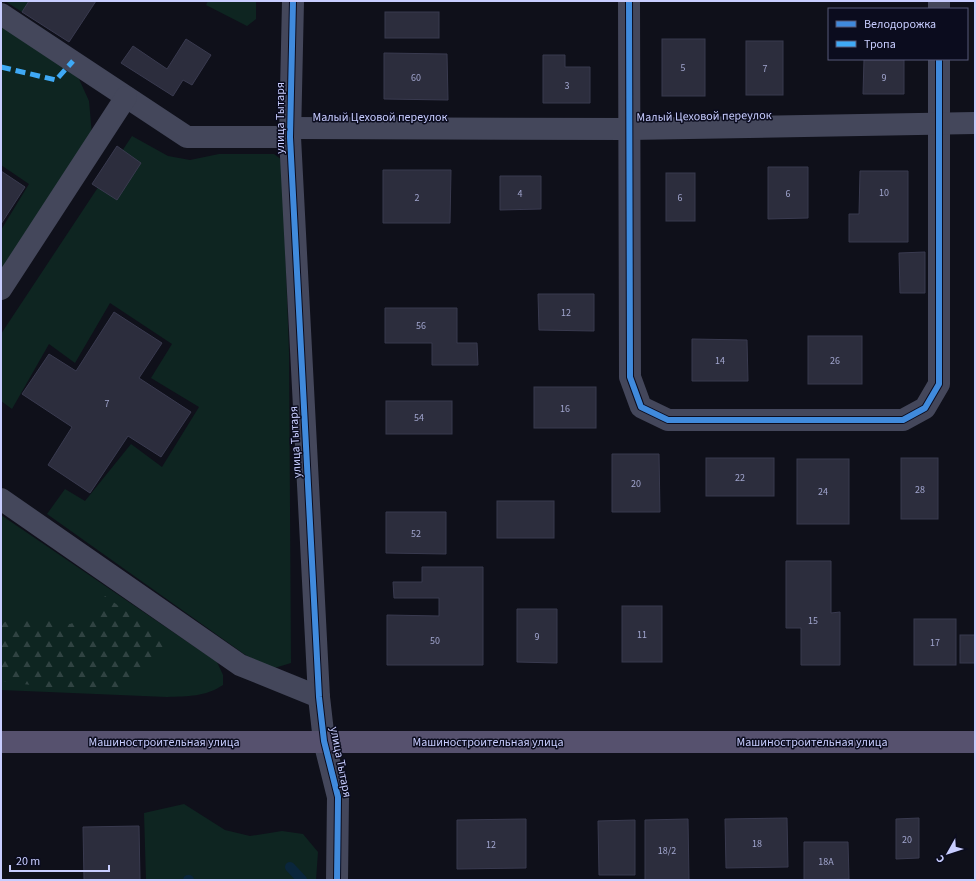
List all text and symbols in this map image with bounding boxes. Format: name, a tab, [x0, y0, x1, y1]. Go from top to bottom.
legend	[828, 8, 968, 60]
text: Велодорожка	[864, 16, 936, 33]
text: Тропа	[864, 36, 896, 53]
house number: 5	[681, 61, 686, 75]
house number: 7	[763, 62, 768, 76]
house number: 60	[411, 71, 421, 85]
house number: 9	[882, 71, 887, 85]
house number: 3	[565, 79, 570, 93]
street label: улица Тытаря	[272, 82, 289, 154]
street label: Малый Цеховой переулок	[636, 107, 772, 126]
street label: Малый Цеховой переулок	[312, 109, 448, 126]
house number: 10	[879, 186, 889, 200]
house number: 4	[518, 187, 523, 201]
house number: 6	[786, 187, 791, 201]
house number: 2	[415, 191, 420, 205]
house number: 6	[678, 191, 683, 205]
house number: 12	[561, 306, 571, 320]
house number: 56	[416, 319, 426, 333]
house number: 14	[715, 354, 725, 368]
house number: 26	[830, 354, 840, 368]
house number: 7	[105, 397, 110, 411]
house number: 16	[560, 402, 570, 416]
street label: улица Тытаря	[285, 406, 306, 478]
house number: 54	[414, 411, 424, 425]
house number: 22	[735, 471, 745, 485]
house number: 20	[631, 477, 641, 491]
house number: 28	[915, 483, 925, 497]
house number: 24	[818, 485, 828, 499]
house number: 52	[411, 527, 421, 541]
house number: 15	[808, 614, 818, 628]
house number: 11	[637, 628, 647, 642]
house number: 9	[535, 630, 540, 644]
house number: 50	[430, 634, 440, 648]
house number: 17	[930, 636, 940, 650]
street label: улица Тытаря	[325, 725, 356, 799]
street label: Машиностроительная улица	[88, 734, 240, 751]
street label: Машиностроительная улица	[412, 734, 564, 751]
street label: Машиностроительная улица	[736, 734, 888, 751]
house number: 20	[902, 833, 912, 847]
north arrow	[928, 833, 968, 873]
house number: 18	[752, 837, 762, 851]
house number: 12	[486, 838, 496, 852]
house number: 18/2	[658, 844, 676, 858]
scale bar	[10, 847, 109, 873]
text: С	[932, 851, 948, 866]
text: 20 m	[16, 853, 40, 870]
house number: 18А	[818, 855, 834, 869]

